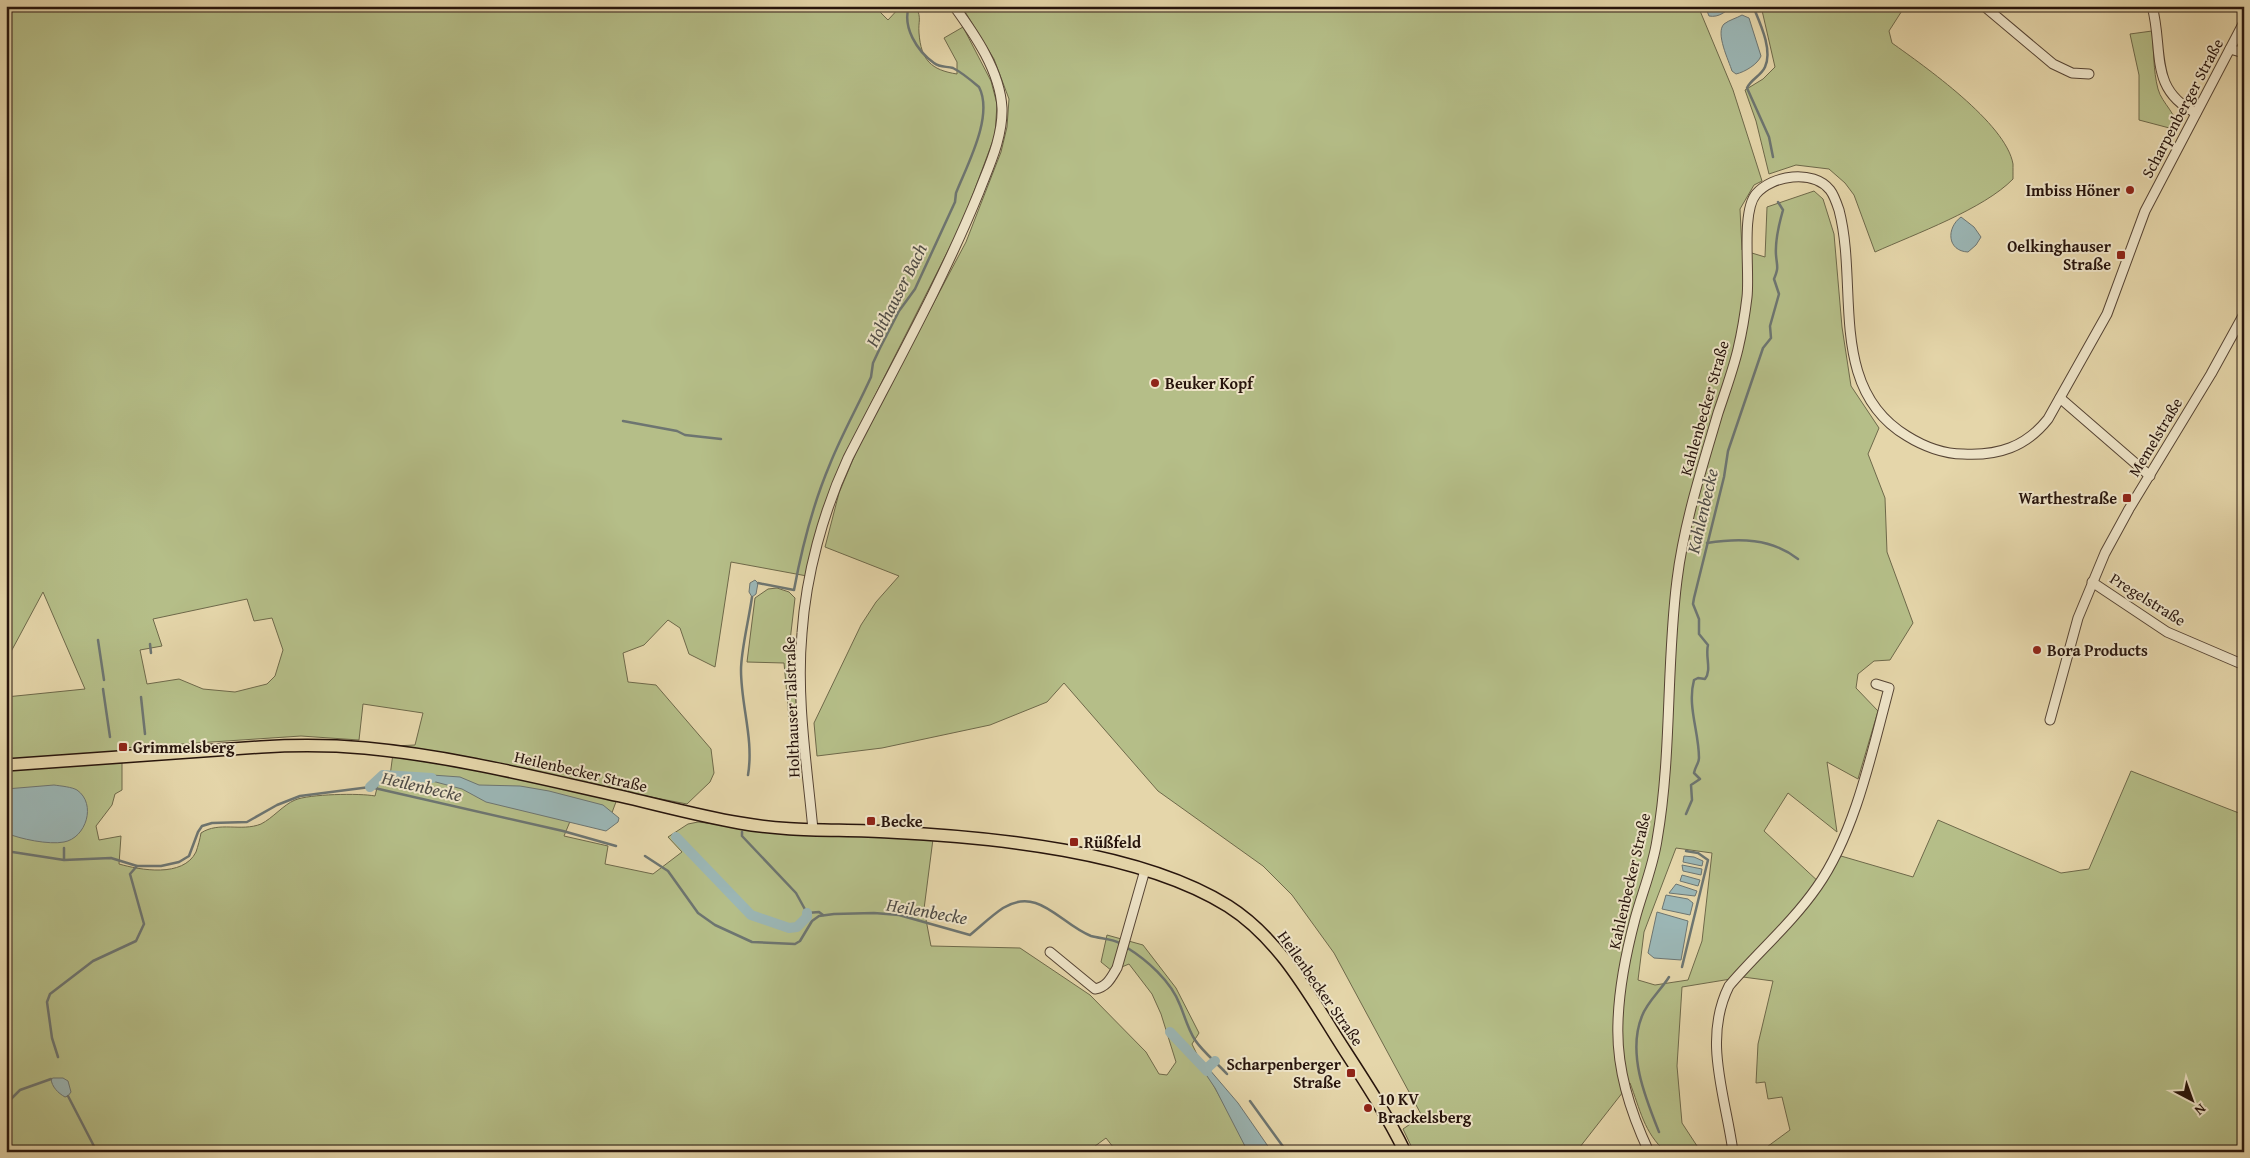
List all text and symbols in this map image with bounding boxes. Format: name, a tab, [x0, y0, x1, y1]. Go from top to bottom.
street label: Scharpenberger Straße	[2135, 34, 2229, 182]
place label: Imbiss Höner	[2026, 178, 2121, 202]
marker: Imbiss Höner	[2124, 184, 2136, 196]
place label: Oelkinghauser Straße	[2007, 234, 2112, 276]
water label: Holthauser Bach	[858, 239, 934, 352]
marker: Oelkinghauser Straße	[2115, 249, 2127, 261]
street label: Kahlenbecker Straße	[1673, 338, 1735, 478]
place label: Beuker Kopf	[1165, 371, 1255, 395]
marker: Beuker Kopf	[1149, 377, 1161, 389]
street label: Memelstraße	[2122, 393, 2188, 481]
water label: Kahlenbecke	[1679, 466, 1725, 557]
place label: Warthestraße	[2019, 486, 2117, 510]
marker: Warthestraße	[2121, 492, 2133, 504]
street label: Pregelstraße	[2105, 566, 2191, 632]
street label: Holthauser Talstraße	[777, 636, 805, 778]
place label: Bora Products	[2047, 638, 2148, 662]
marker: Bora Products	[2031, 644, 2043, 656]
place label: Grimmelsberg	[133, 735, 235, 759]
marker: Grimmelsberg	[117, 741, 129, 753]
street label: Heilenbecker Straße	[512, 744, 650, 798]
water label: Heilenbecke	[378, 763, 465, 808]
place label: Becke	[881, 809, 923, 833]
street label: Kahlenbecker Straße	[1602, 810, 1656, 952]
marker: Becke	[865, 815, 877, 827]
place label: Rüßfeld	[1084, 830, 1142, 854]
marker: Rüßfeld	[1068, 836, 1080, 848]
water label: Heilenbecke	[883, 890, 970, 931]
street label: Heilenbecker Straße	[1272, 925, 1370, 1051]
place label: Scharpenberger Straße	[1226, 1052, 1342, 1094]
marker: Scharpenberger Straße	[1345, 1067, 1357, 1079]
north arrow	[2168, 1076, 2218, 1126]
place label: 10 KV Brackelsberg	[1378, 1087, 1472, 1129]
text: N	[2190, 1099, 2211, 1121]
marker: 10 KV Brackelsberg	[1362, 1102, 1374, 1114]

